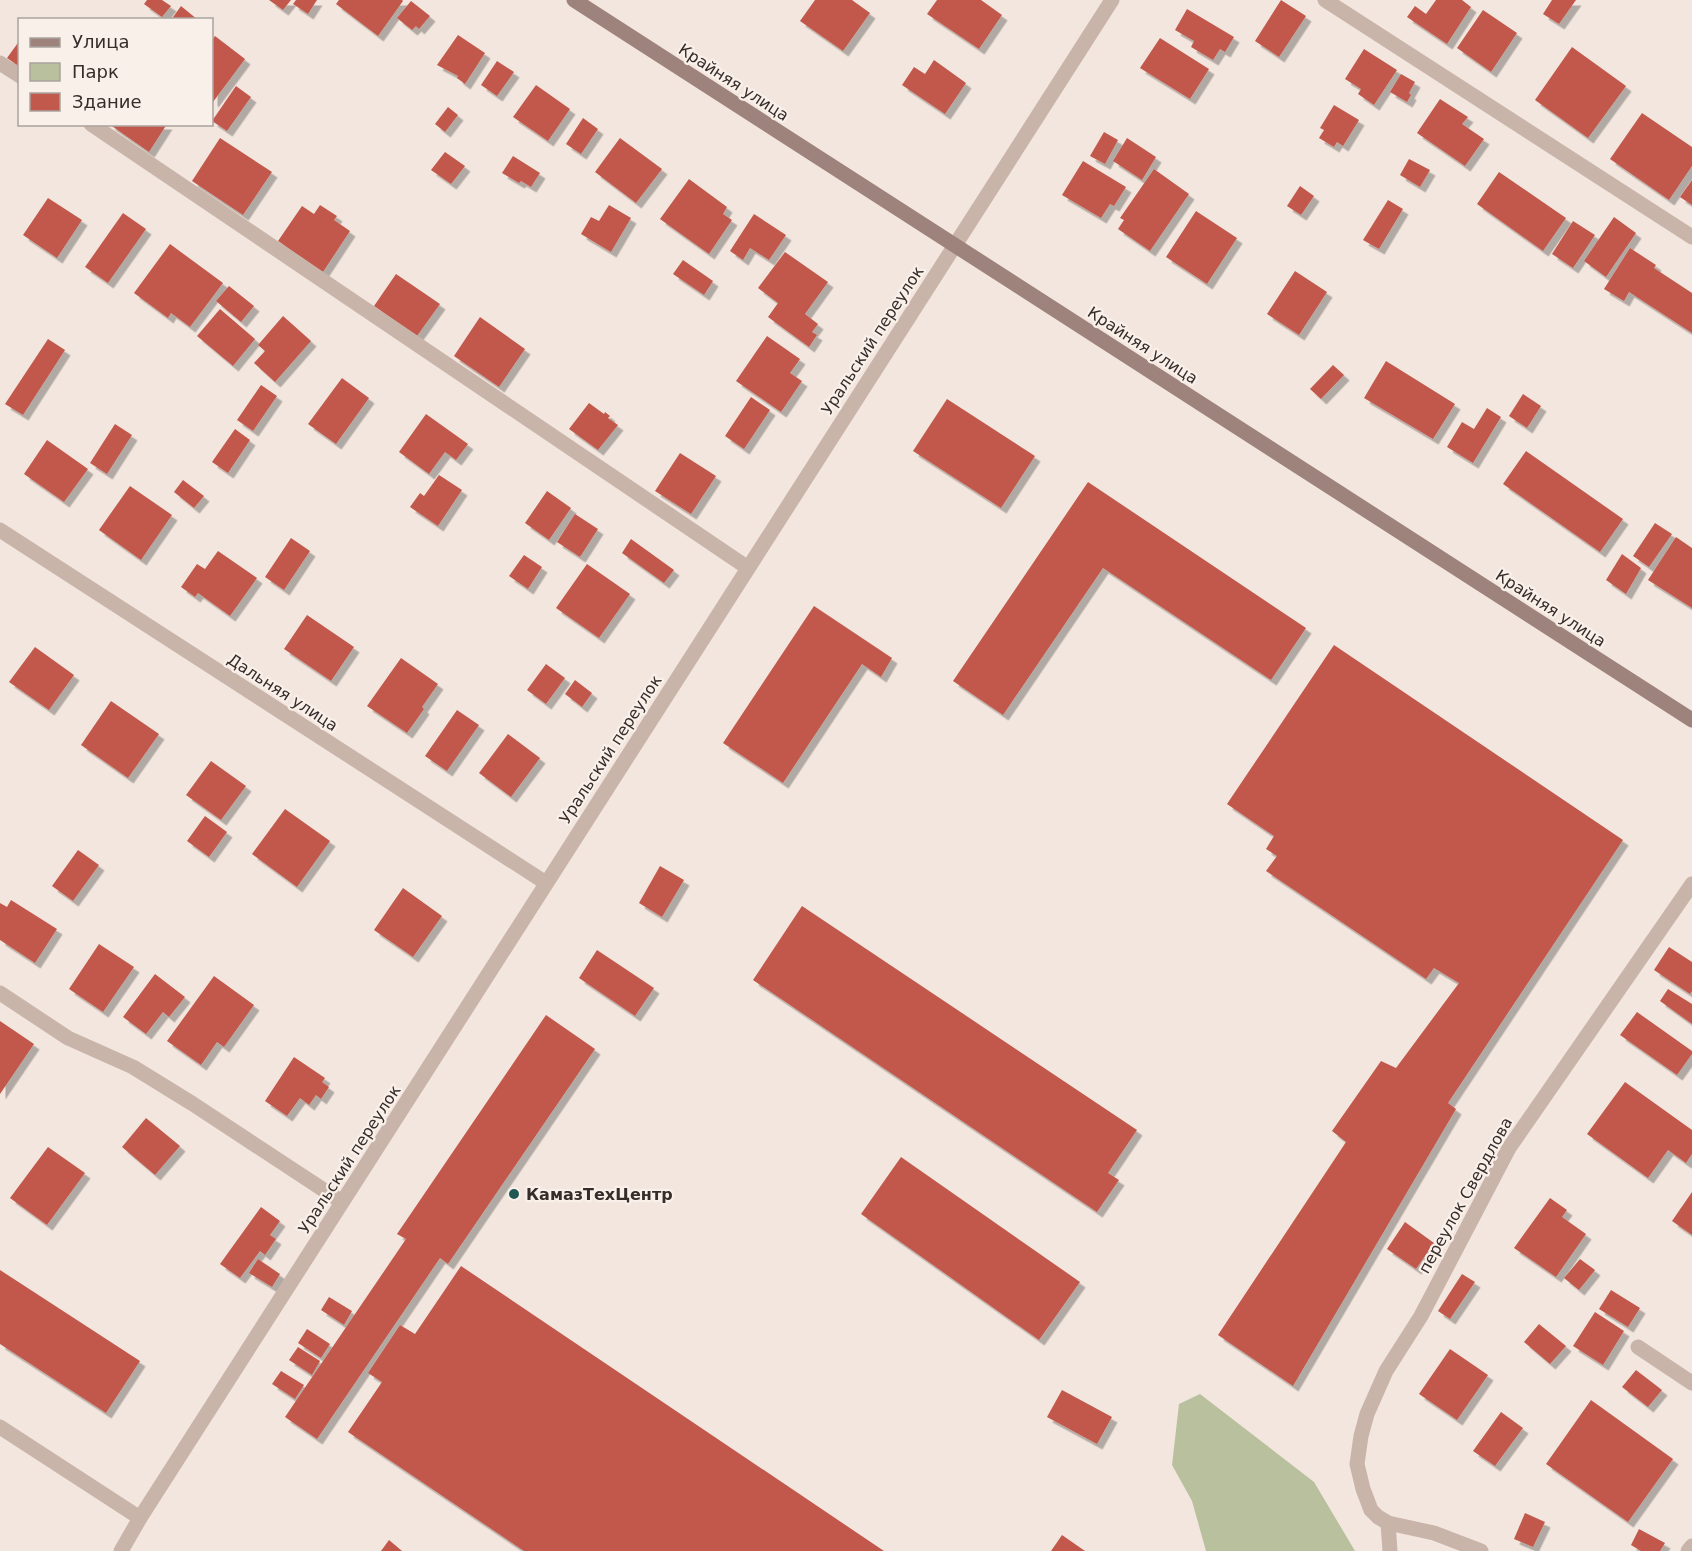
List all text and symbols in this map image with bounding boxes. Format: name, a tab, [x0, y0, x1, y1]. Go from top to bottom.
legend	[18, 18, 213, 126]
text: Улица	[72, 31, 129, 52]
street label: Крайняя улица	[675, 40, 792, 125]
text: Парк	[72, 61, 119, 82]
text: Здание	[72, 91, 142, 112]
street label: Уральский переулок	[817, 262, 928, 418]
street label: Крайняя улица	[1084, 303, 1201, 388]
street label: Крайняя улица	[1492, 566, 1609, 651]
street label: Дальняя улица	[224, 650, 341, 735]
street label: Уральский переулок	[555, 671, 666, 827]
street label: Уральский переулок	[294, 1081, 405, 1237]
street label: переулок Свердлова	[1415, 1114, 1516, 1277]
place label: КамазТехЦентр	[526, 1185, 673, 1204]
marker: КамазТехЦентр	[507, 1187, 521, 1201]

